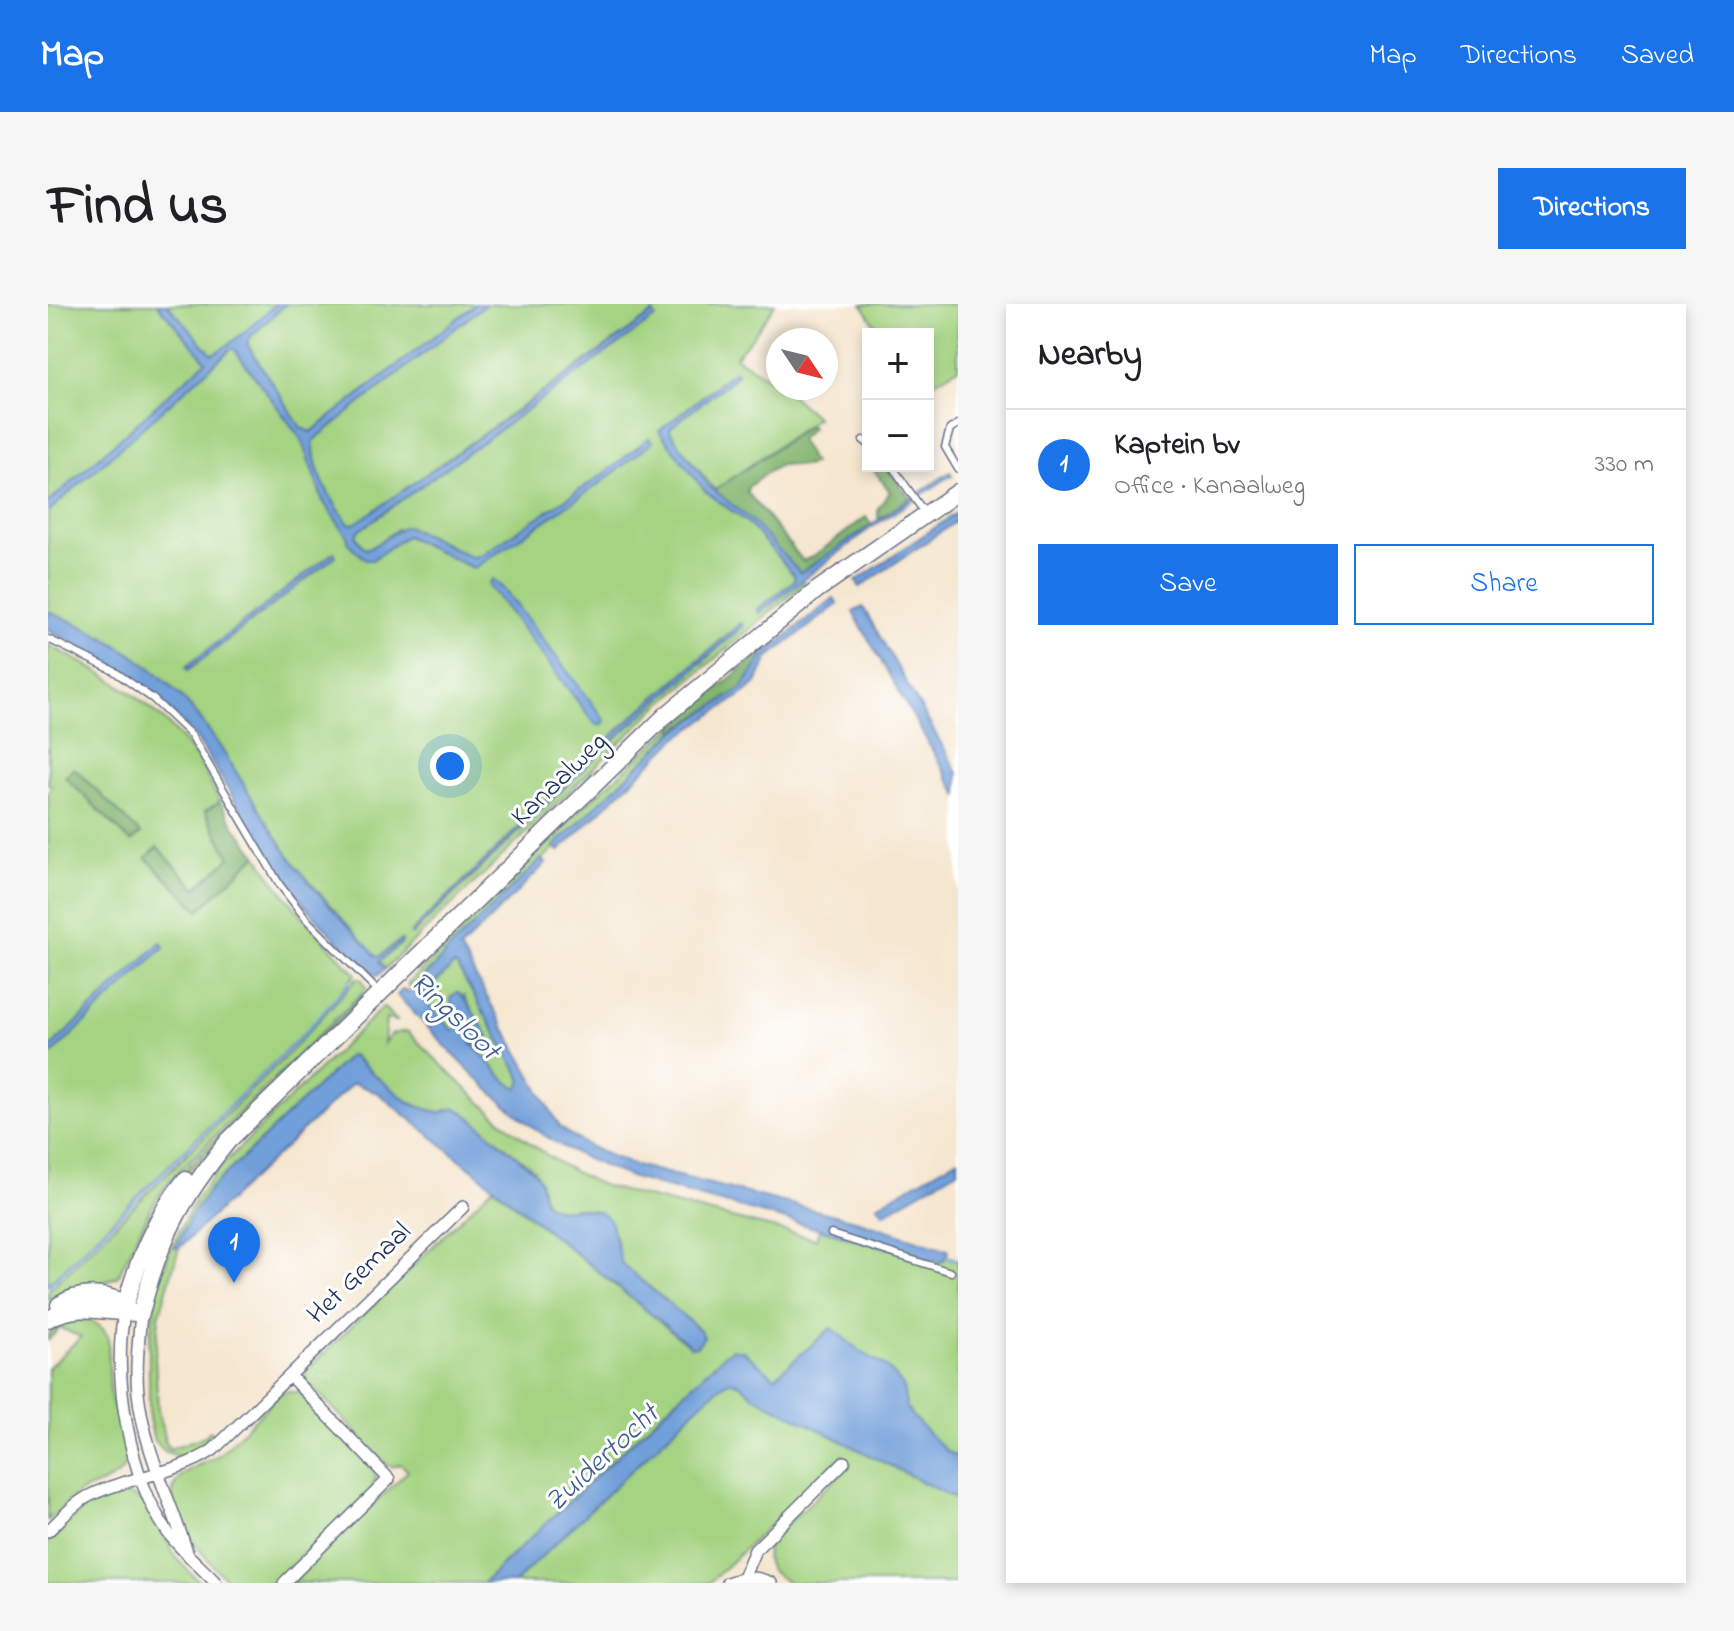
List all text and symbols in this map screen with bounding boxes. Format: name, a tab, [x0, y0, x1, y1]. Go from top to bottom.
text: Map	[40, 28, 104, 84]
text: Map	[1369, 36, 1417, 77]
text: Directions	[1461, 36, 1577, 77]
text: Saved	[1621, 36, 1694, 77]
text: Find us	[48, 168, 228, 249]
button: Directions	[1498, 168, 1686, 249]
north arrow	[766, 328, 838, 400]
map controls	[862, 328, 934, 472]
button: +	[862, 328, 934, 400]
text: Nearby	[1038, 331, 1142, 381]
button: −	[862, 400, 934, 472]
text: Kaptein bv	[1114, 424, 1240, 468]
text: 1	[1060, 446, 1068, 484]
text: 330 m	[1595, 446, 1654, 484]
text: Office · Kanaalweg	[1114, 468, 1305, 506]
button: Save	[1038, 544, 1338, 625]
button: Share	[1354, 544, 1654, 625]
street label: Kanaalweg	[502, 723, 618, 837]
your location	[430, 746, 470, 786]
water label: Ringsloot	[398, 962, 512, 1074]
street label: Het Gemaal	[298, 1213, 422, 1335]
pin: 1	[208, 1217, 260, 1283]
water label: Zuidertocht	[536, 1392, 672, 1524]

